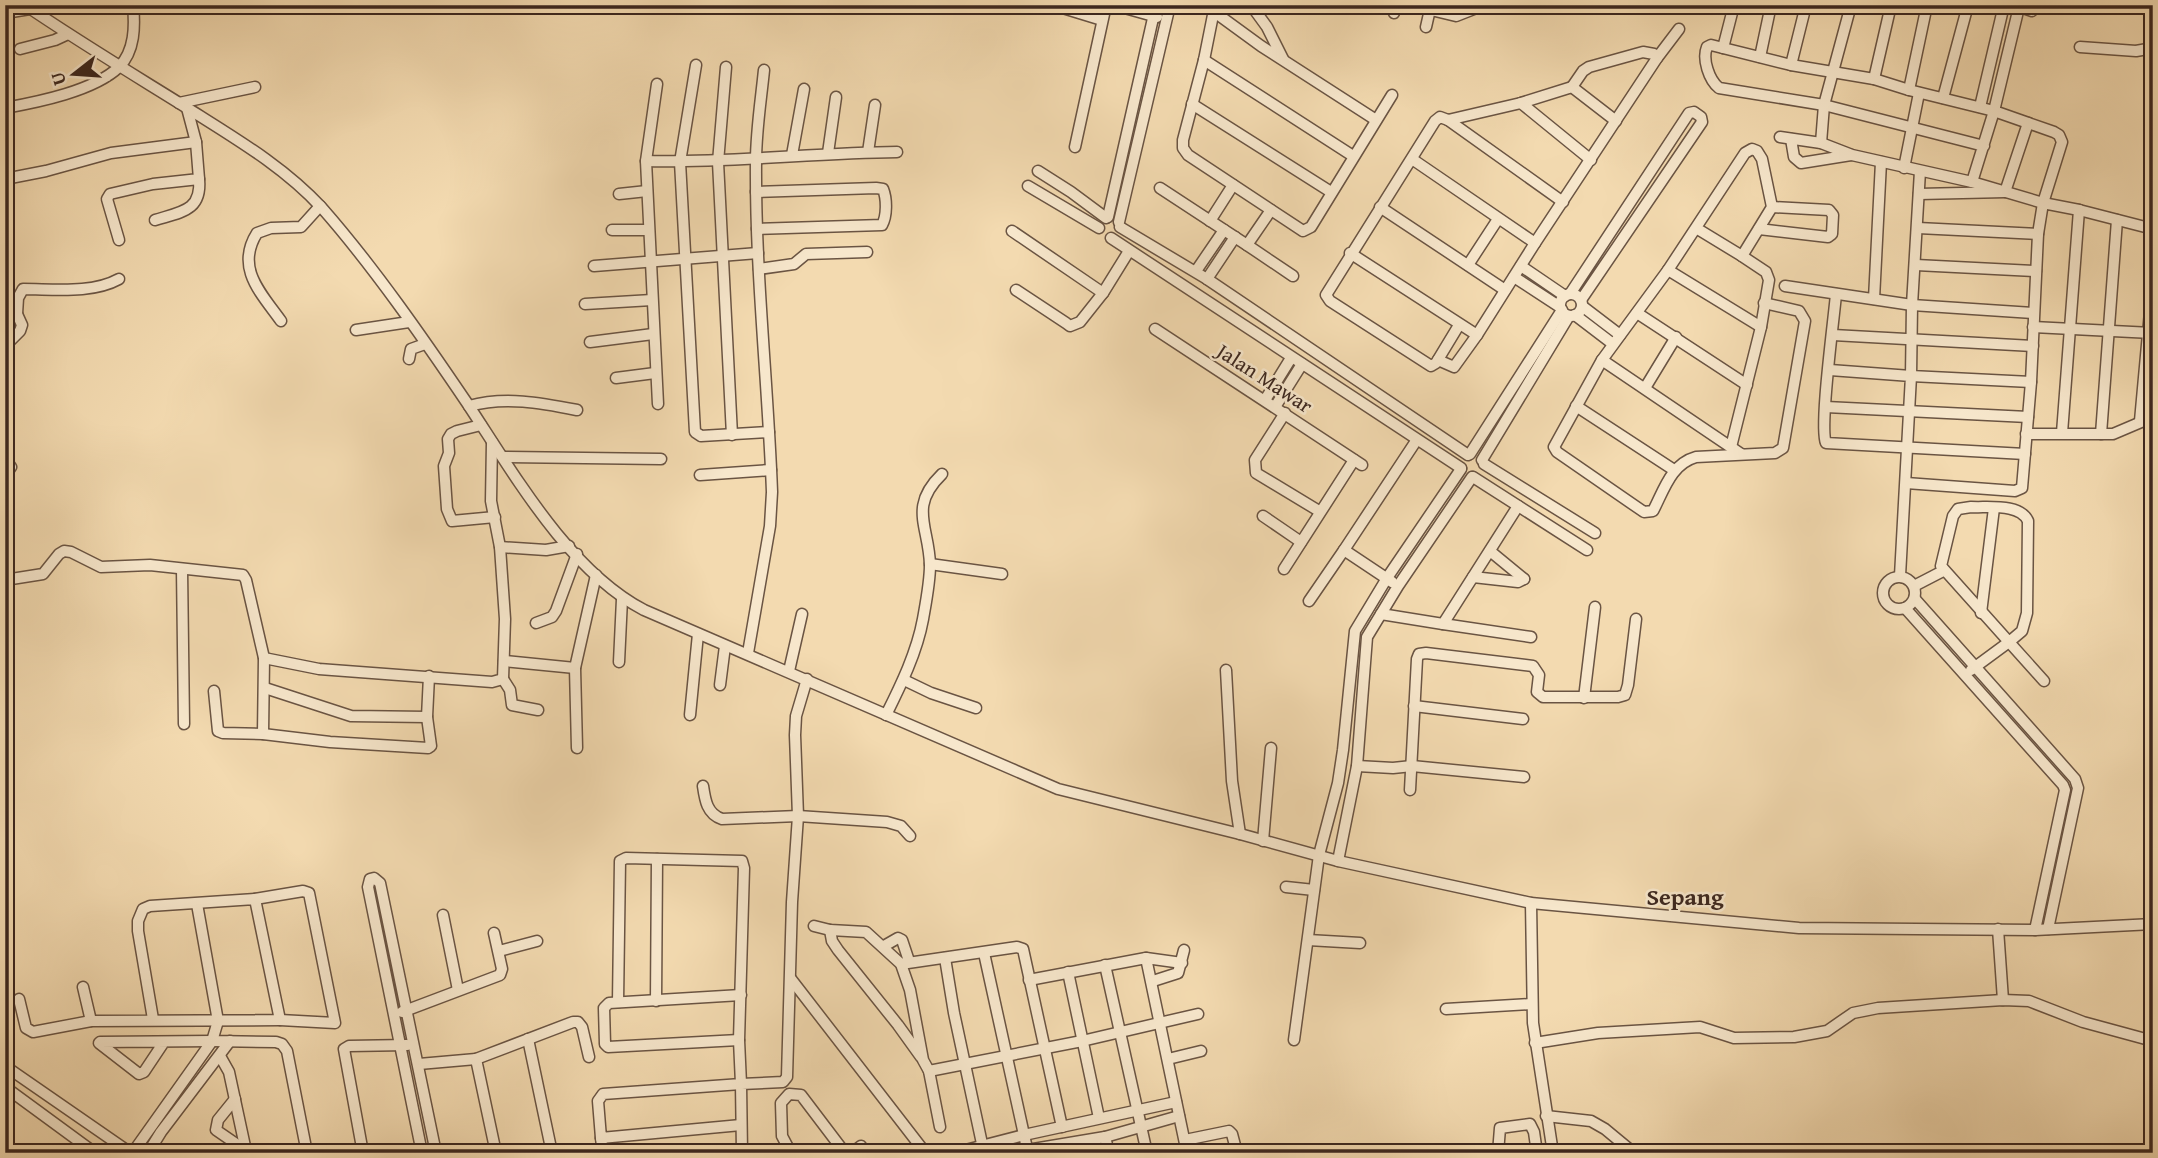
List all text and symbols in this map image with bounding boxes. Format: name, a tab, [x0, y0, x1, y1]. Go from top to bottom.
north arrow	[38, 38, 108, 108]
text: U	[42, 69, 73, 89]
street label: Jalan Mawar	[1208, 334, 1319, 421]
district label: Sepang	[1646, 879, 1724, 914]

